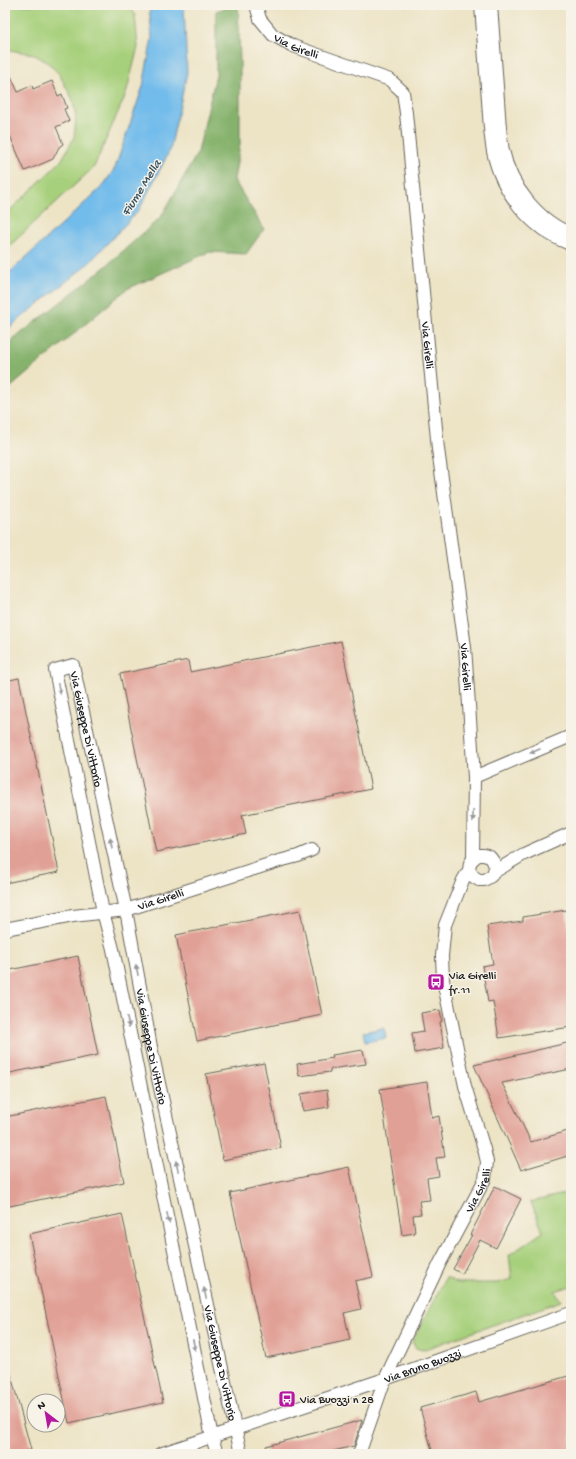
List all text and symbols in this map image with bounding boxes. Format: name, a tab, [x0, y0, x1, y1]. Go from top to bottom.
street label: Via Girelli	[270, 31, 320, 63]
water label: Fiume Mella	[119, 157, 166, 219]
street label: Via Girelli	[417, 320, 435, 370]
street label: Via Girelli	[455, 642, 473, 692]
street label: Via Giuseppe Di Vittorio	[65, 670, 104, 789]
one-way arrow	[56, 683, 62, 695]
one-way arrow	[530, 748, 541, 754]
one-way arrow	[470, 810, 476, 823]
one-way arrow	[108, 836, 114, 849]
street label: Via Girelli	[136, 887, 186, 915]
one-way arrow	[133, 964, 139, 976]
place label: Via Girelli fr.11	[448, 970, 497, 998]
bus stop icon: Via Girelli fr.11	[426, 972, 446, 992]
street label: Via Giuseppe Di Vittorio	[131, 987, 169, 1106]
one-way arrow	[125, 1016, 131, 1028]
one-way arrow	[174, 1160, 180, 1172]
street label: Via Girelli	[463, 1167, 495, 1217]
one-way arrow	[165, 1212, 171, 1224]
one-way arrow	[202, 1287, 208, 1299]
street label: Via Giuseppe Di Vittorio	[199, 1303, 238, 1423]
one-way arrow	[191, 1339, 197, 1352]
street label: Via Bruno Buozzi	[382, 1347, 464, 1388]
bus stop icon: Via Buozzi n 28	[277, 1389, 297, 1409]
north arrow	[26, 1393, 66, 1433]
place label: Via Buozzi n 28	[299, 1394, 374, 1408]
text: N	[36, 1399, 48, 1413]

